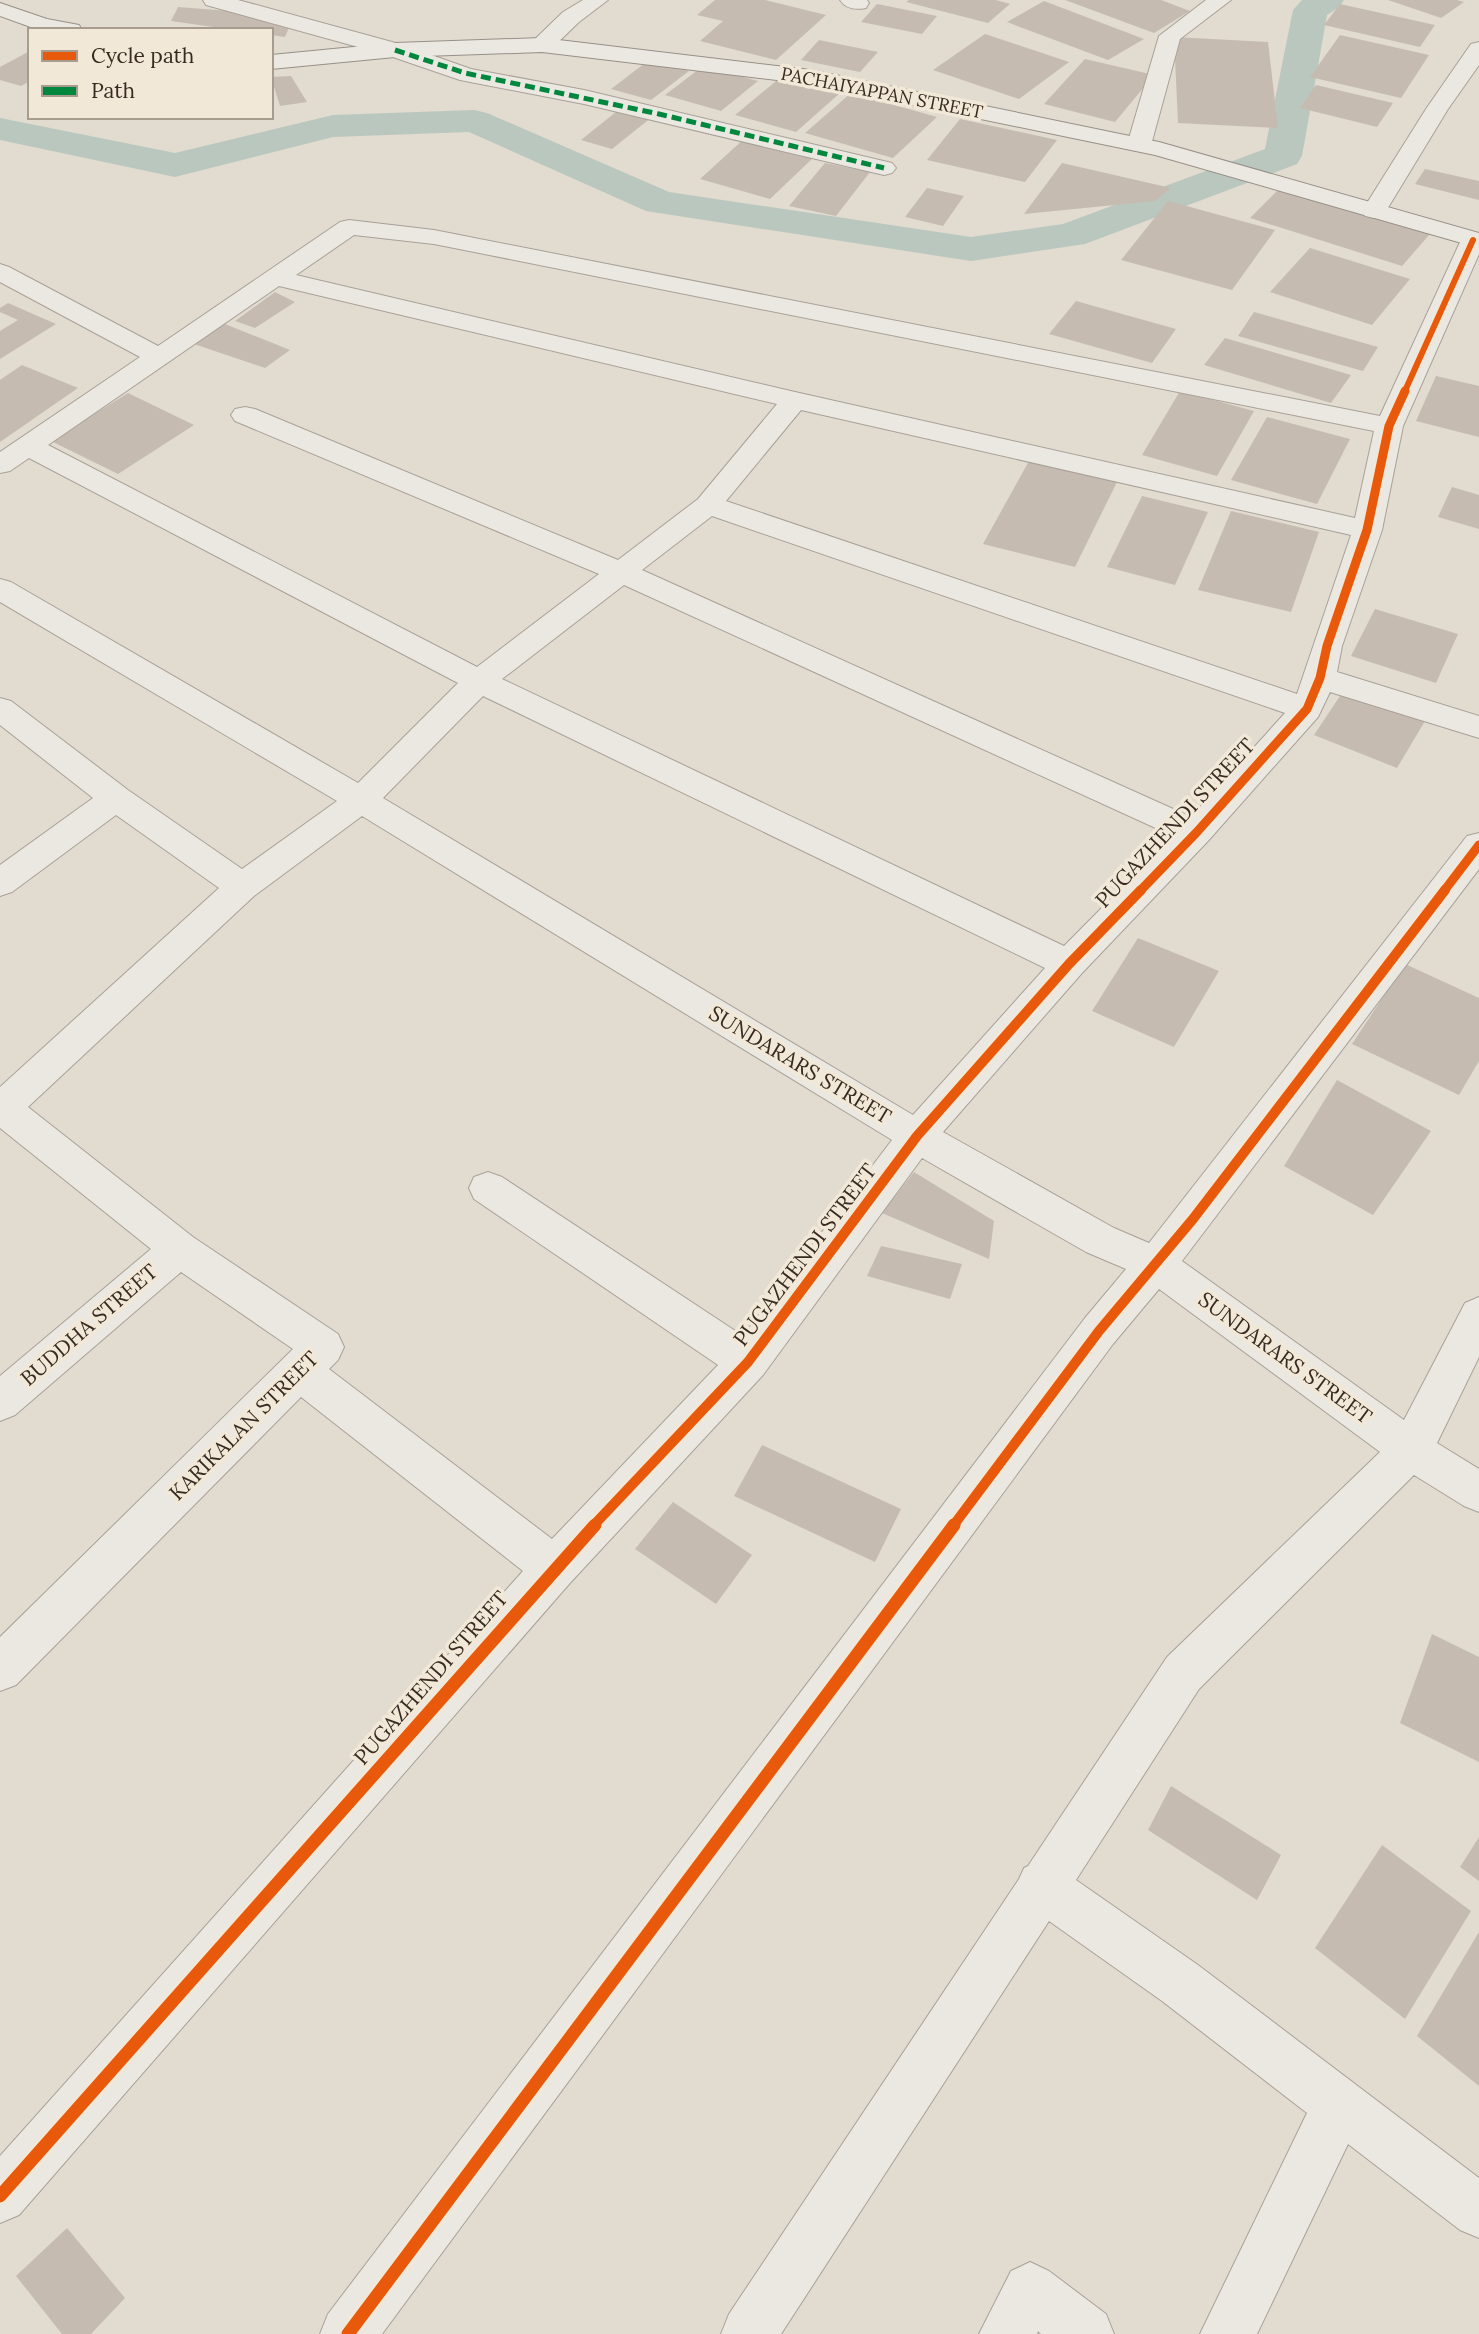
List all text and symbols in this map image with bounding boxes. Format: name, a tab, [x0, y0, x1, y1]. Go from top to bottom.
legend	[28, 28, 273, 119]
text: Cycle path	[91, 42, 194, 69]
street label: PACHAIYAPPAN STREET	[779, 62, 985, 123]
text: Path	[91, 77, 135, 104]
street label: PUGAZHENDI STREET	[1089, 732, 1260, 913]
street label: SUNDARARS STREET	[704, 999, 896, 1130]
street label: PUGAZHENDI STREET	[727, 1158, 882, 1351]
street label: BUDDHA STREET	[15, 1258, 163, 1391]
street label: SUNDARARS STREET	[1193, 1285, 1377, 1430]
street label: KARIKALAN STREET	[163, 1345, 324, 1506]
street label: PUGAZHENDI STREET	[348, 1585, 514, 1770]

